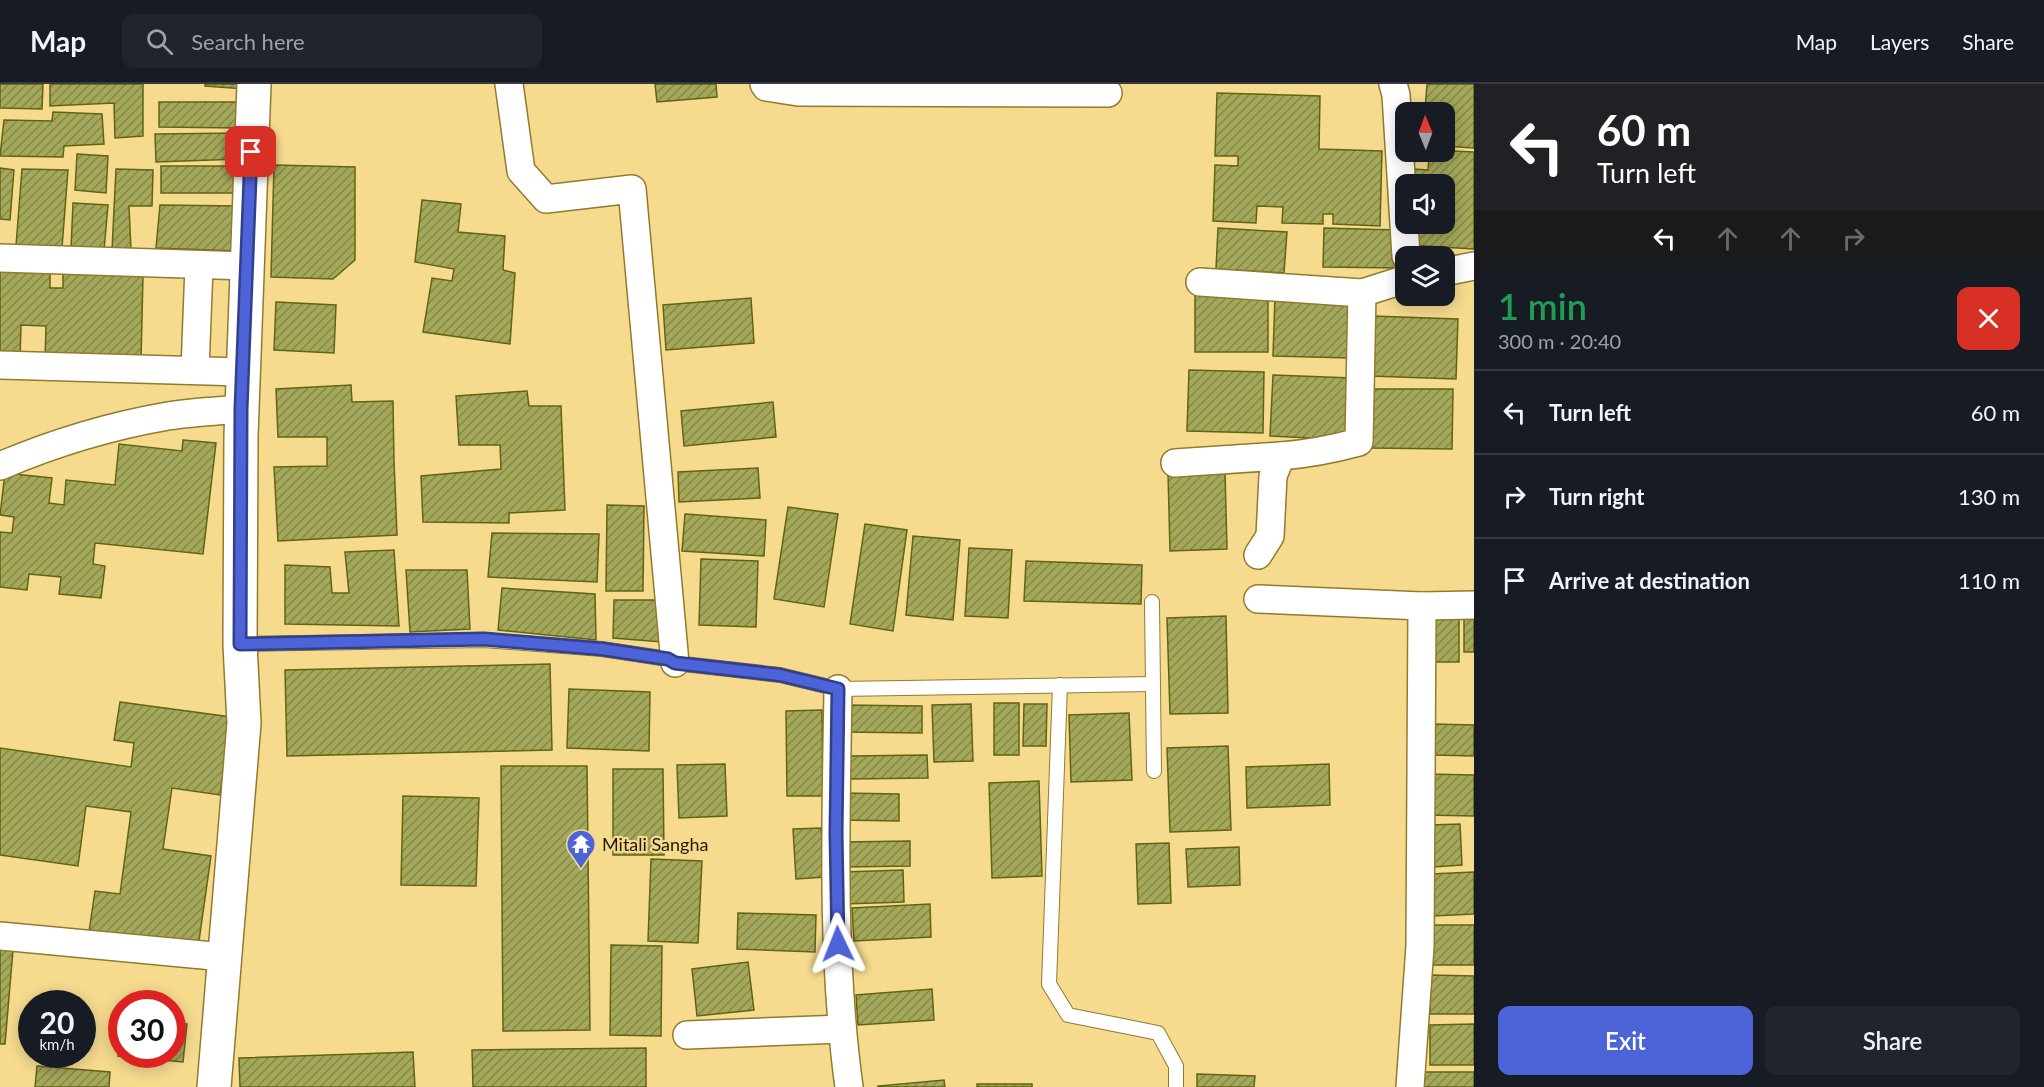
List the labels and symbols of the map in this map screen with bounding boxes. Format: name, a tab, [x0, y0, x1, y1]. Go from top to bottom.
north arrow	[1395, 102, 1455, 162]
pin	[225, 126, 276, 177]
temple icon: Mitali Sangha	[565, 828, 597, 870]
place label: Mitali Sangha	[602, 833, 708, 855]
position arrow	[806, 912, 870, 976]
speed limit sign: 30	[108, 990, 186, 1068]

